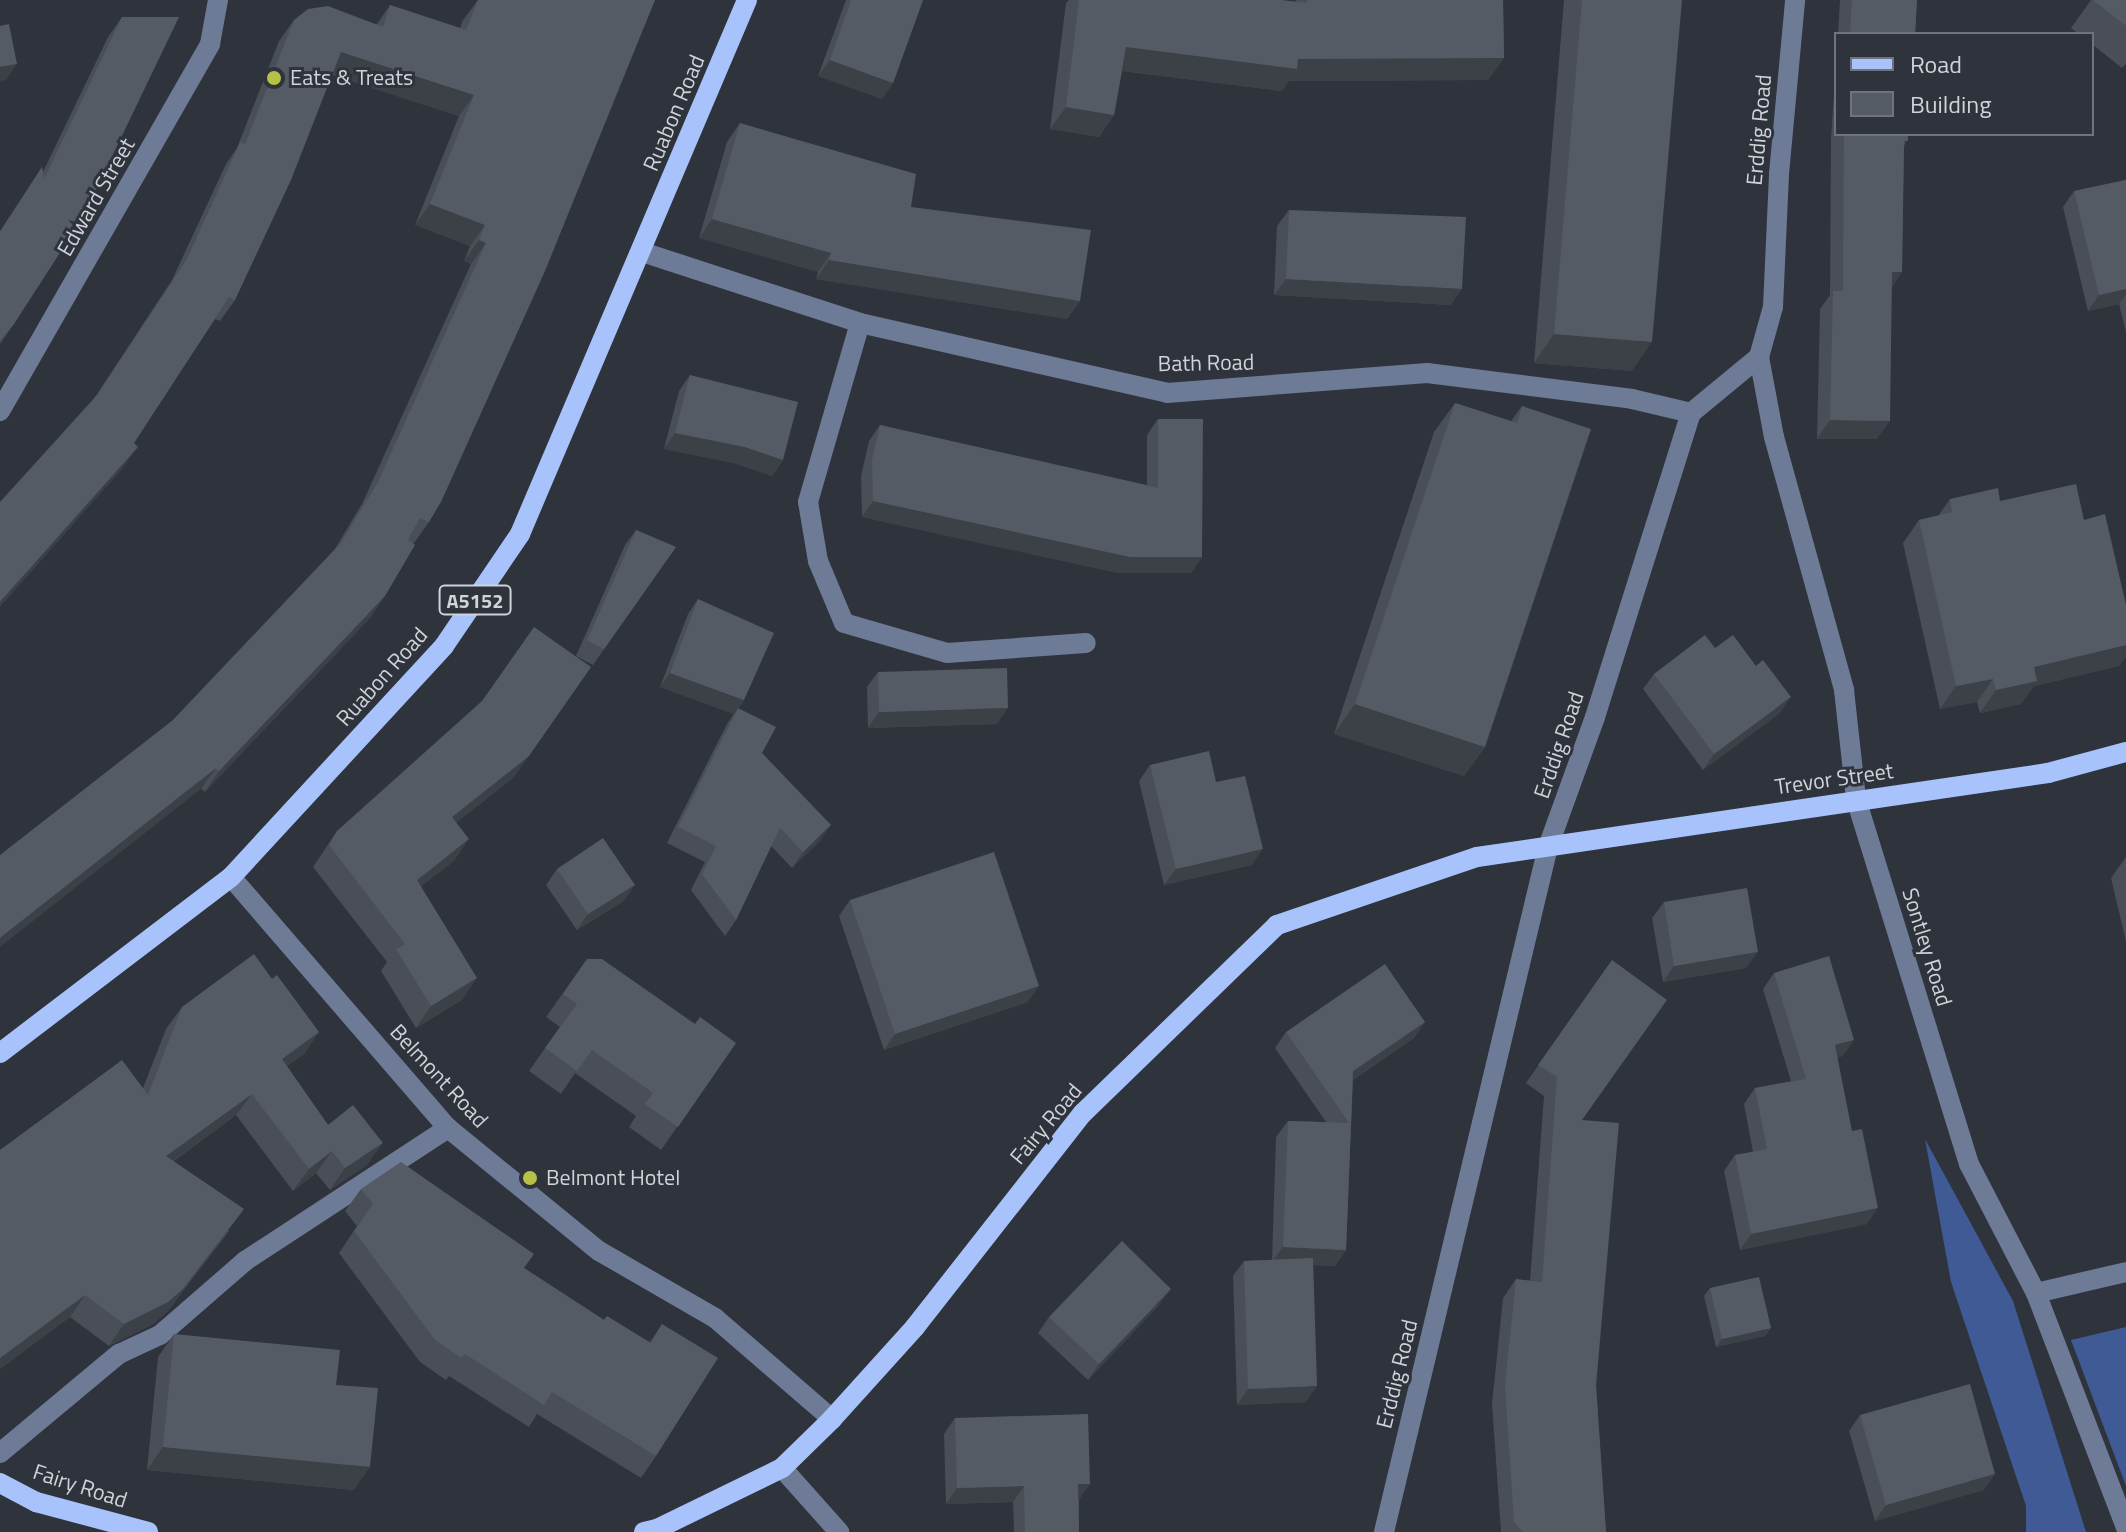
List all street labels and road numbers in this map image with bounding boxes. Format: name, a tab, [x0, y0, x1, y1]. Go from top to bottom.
street label: Ruabon Road	[638, 51, 710, 175]
street label: Erddig Road	[1741, 73, 1777, 187]
street label: Edward Street	[52, 133, 140, 261]
street label: Bath Road	[1157, 349, 1255, 377]
road number: A5152	[437, 584, 513, 616]
street label: Ruabon Road	[331, 622, 433, 732]
street label: Erddig Road	[1528, 688, 1590, 802]
street label: Trevor Street	[1773, 758, 1895, 800]
street label: Sontley Road	[1897, 885, 1957, 1009]
street label: Belmont Road	[384, 1019, 494, 1133]
street label: Fairy Road	[1005, 1078, 1087, 1170]
street label: Erddig Road	[1371, 1317, 1423, 1431]
street label: Fairy Road	[30, 1458, 130, 1514]

